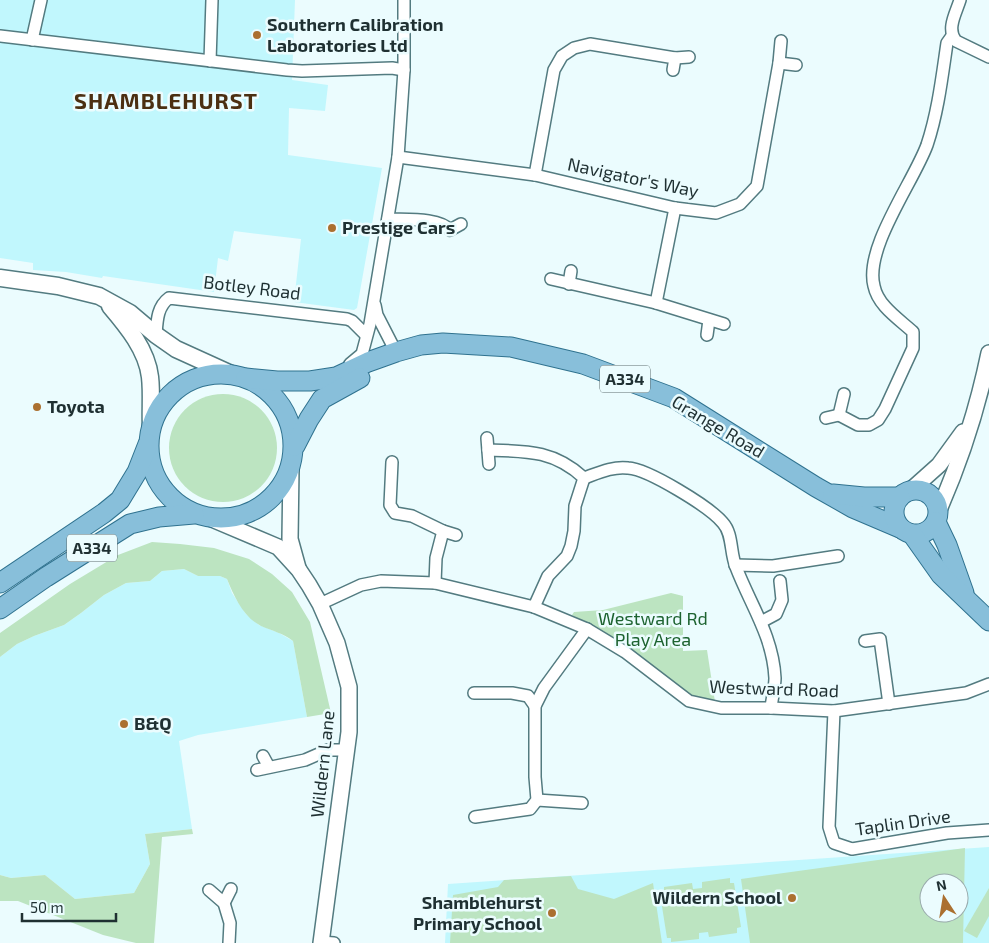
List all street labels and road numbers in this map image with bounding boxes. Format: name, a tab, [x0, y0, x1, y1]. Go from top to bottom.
street label: Navigator's Way	[566, 152, 701, 202]
street label: Botley Road	[202, 270, 302, 304]
road number: A334	[600, 366, 650, 392]
street label: Grange Road	[668, 390, 769, 462]
road number: A334	[67, 534, 117, 562]
street label: Westward Road	[709, 675, 839, 701]
street label: Wildern Lane	[305, 709, 339, 819]
street label: Taplin Drive	[854, 804, 952, 840]

